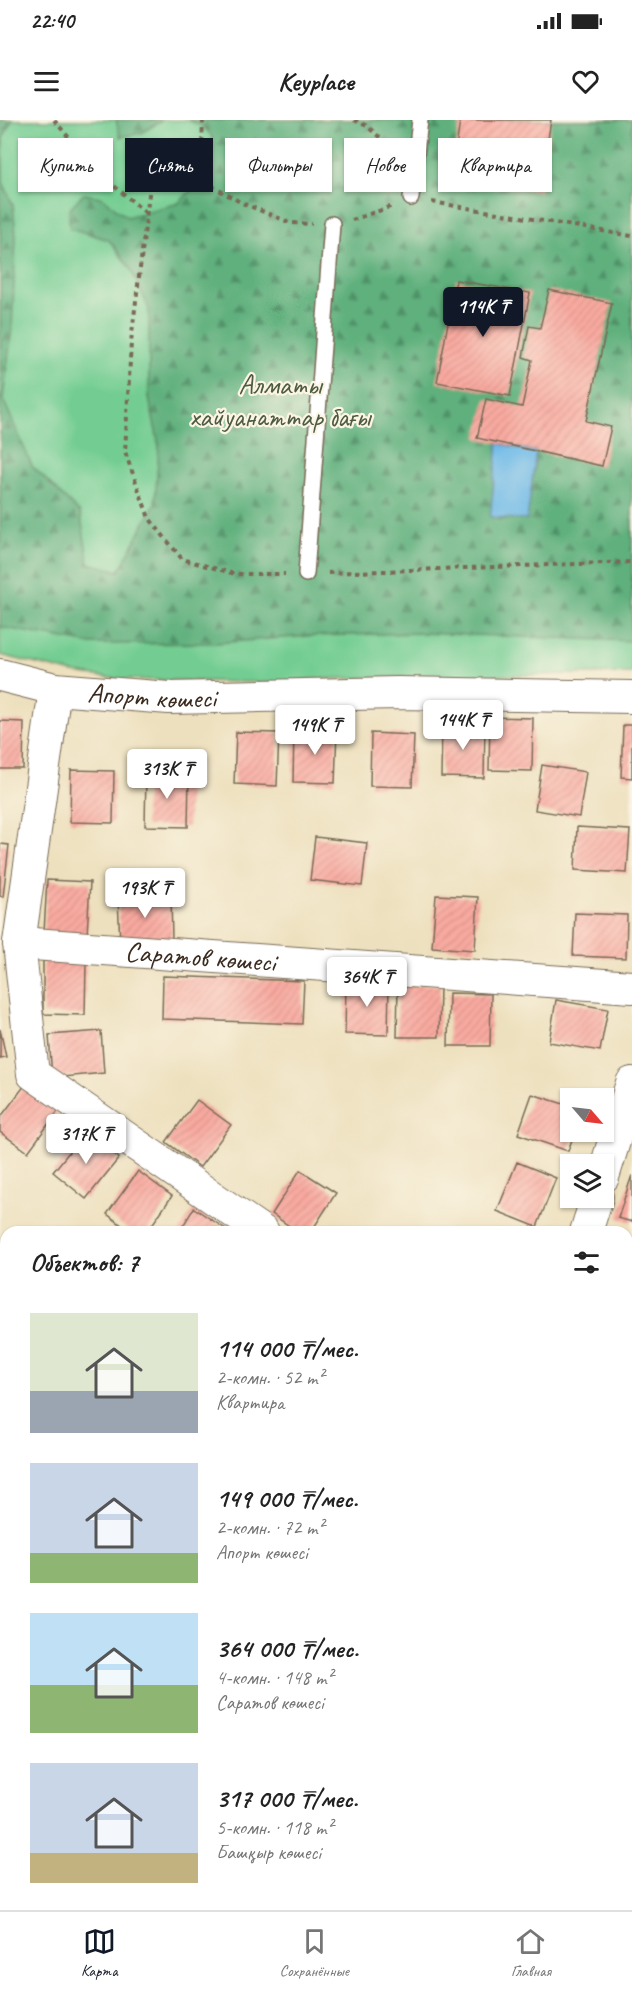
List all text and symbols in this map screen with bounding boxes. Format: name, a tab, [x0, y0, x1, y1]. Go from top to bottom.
text: 22:40	[30, 7, 74, 35]
text: Keyplace	[278, 64, 354, 98]
icon: menu	[30, 65, 63, 98]
icon: heart	[569, 65, 602, 98]
chip: Купить	[18, 138, 113, 192]
chip: Снять	[125, 138, 213, 192]
chip: Фильтры	[225, 138, 332, 192]
chip: Новое	[344, 138, 426, 192]
chip: Квартира	[438, 138, 552, 192]
pin: 114K ₸	[434, 287, 532, 338]
text: 114K ₸	[457, 294, 509, 319]
park label: Алматы хайуанаттар бағы	[190, 367, 372, 434]
street label: Апорт көшесі	[86, 675, 220, 716]
pin: 144K ₸	[414, 700, 512, 751]
pin: 149K ₸	[266, 705, 364, 756]
text: 144K ₸	[437, 707, 489, 732]
text: 149K ₸	[289, 712, 341, 737]
pin: 313K ₸	[118, 749, 216, 800]
text: 313K ₸	[141, 756, 193, 781]
pin: 193K ₸	[96, 868, 194, 919]
text: 193K ₸	[119, 875, 171, 900]
street label: Саратов көшесі	[124, 934, 281, 980]
pin: 364K ₸	[318, 957, 416, 1008]
text: 364K ₸	[341, 964, 393, 989]
north arrow	[560, 1088, 614, 1142]
map controls	[560, 1088, 614, 1208]
pin: 317K ₸	[37, 1114, 135, 1165]
text: 317K ₸	[60, 1121, 112, 1146]
button: layers	[560, 1154, 614, 1208]
text: Объектов: 7	[30, 1246, 139, 1279]
icon: filters	[570, 1246, 603, 1279]
text: 114 000 ₸/мес.	[216, 1332, 358, 1365]
icon: home	[78, 1337, 150, 1409]
text: 2-комн. · 52 m²	[216, 1365, 324, 1390]
text: Квартира	[216, 1390, 284, 1415]
text: 149 000 ₸/мес.	[216, 1482, 358, 1515]
icon: home	[78, 1487, 150, 1559]
text: 2-комн. · 72 m²	[216, 1515, 324, 1540]
text: Апорт көшесі	[216, 1540, 308, 1565]
text: 364 000 ₸/мес.	[216, 1632, 358, 1665]
icon: home	[78, 1637, 150, 1709]
text: 4-комн. · 148 m²	[216, 1665, 333, 1690]
text: Саратов көшесі	[216, 1690, 324, 1715]
text: 317 000 ₸/мес.	[216, 1782, 358, 1815]
icon: home	[78, 1787, 150, 1859]
text: 5-комн. · 118 m²	[216, 1815, 333, 1840]
text: Башқыр көшесі	[216, 1840, 321, 1865]
tab: Карта	[81, 1925, 118, 1981]
tab: Сохранённые	[279, 1925, 349, 1981]
tab: Главная	[511, 1925, 551, 1981]

